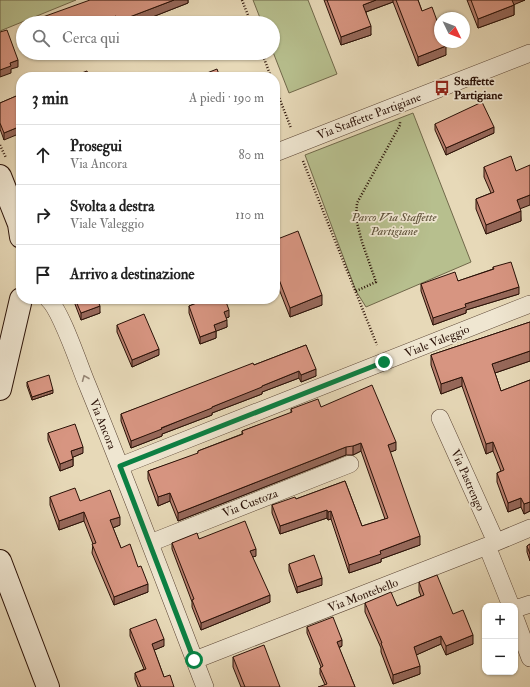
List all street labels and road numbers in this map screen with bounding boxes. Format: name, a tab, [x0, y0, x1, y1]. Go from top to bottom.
street label: Via Staffette Partigiane	[315, 90, 423, 143]
street label: Viale Valeggio	[403, 322, 472, 361]
street label: Via Ancora	[86, 397, 120, 452]
street label: Via Pastrengo	[447, 447, 488, 514]
street label: Via Custoza	[220, 486, 281, 521]
street label: Via Montebello	[326, 575, 401, 616]

